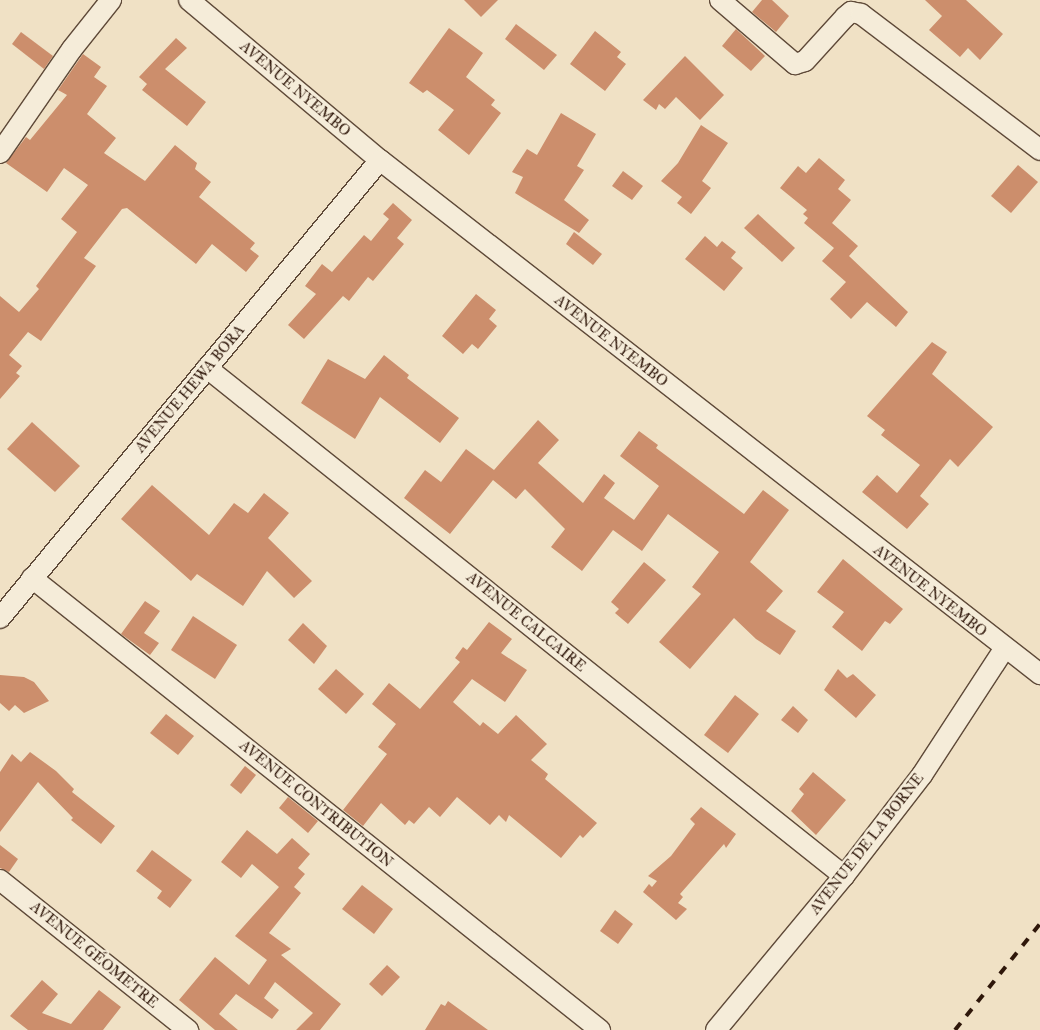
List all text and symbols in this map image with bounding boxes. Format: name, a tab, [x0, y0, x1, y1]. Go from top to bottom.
street label: AVENUE NYEMBO	[236, 38, 354, 140]
street label: AVENUE NYEMBO	[551, 291, 671, 391]
street label: AVENUE HEWA BORA	[131, 322, 249, 456]
street label: AVENUE NYEMBO	[870, 541, 990, 641]
street label: AVENUE CALCAIRE	[463, 568, 589, 676]
street label: AVENUE CONTRIBUTION	[236, 737, 396, 871]
street label: AVENUE DE LA BORNE	[806, 770, 928, 918]
street label: AVENUE GÉOMETRE	[26, 898, 162, 1012]

